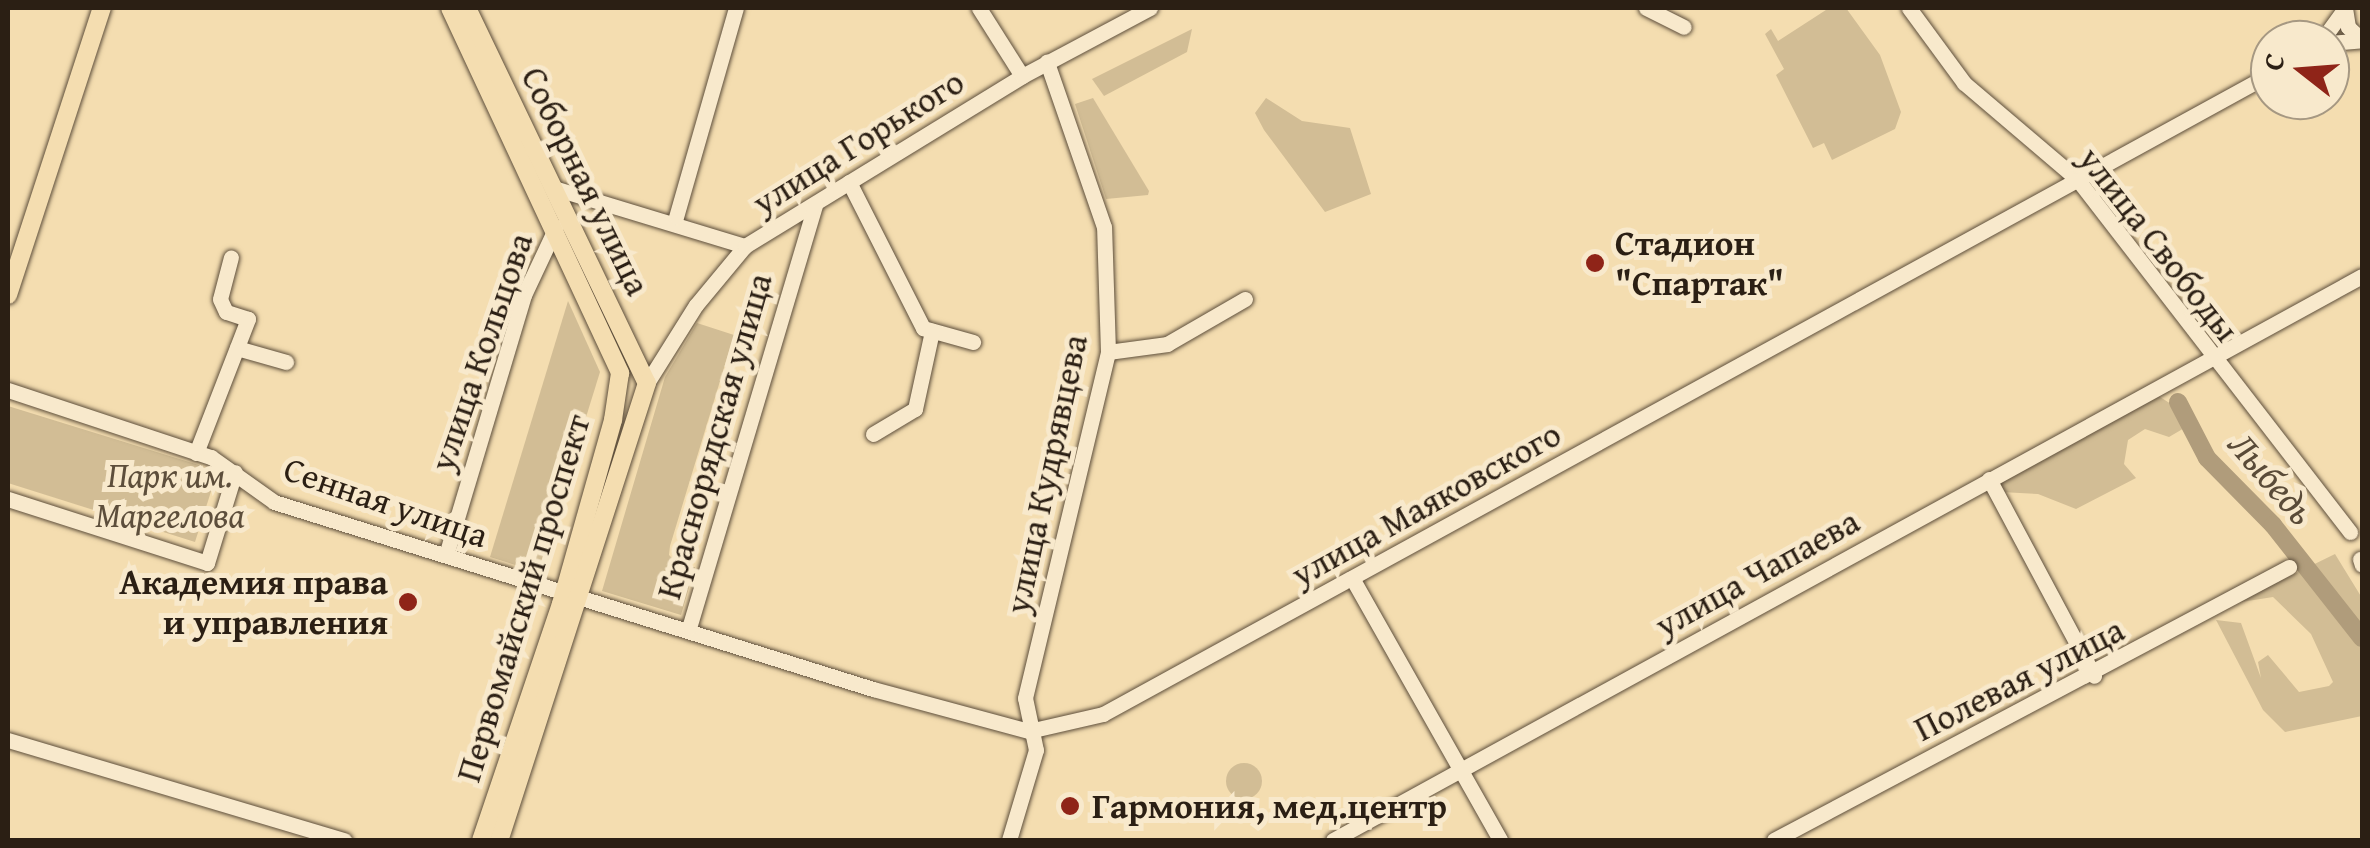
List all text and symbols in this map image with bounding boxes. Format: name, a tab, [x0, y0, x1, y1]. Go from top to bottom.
north arrow	[2250, 20, 2350, 120]
text: С	[2251, 48, 2295, 75]
street label: Соборная улица	[513, 60, 659, 302]
street label: улица Горького	[745, 60, 971, 224]
street label: улица Свободы	[2070, 138, 2248, 350]
place label: Стадион "Спартак"	[1615, 222, 1784, 304]
street label: улица Кольцова	[421, 228, 541, 476]
marker: Стадион "Спартак"	[1584, 252, 1606, 274]
street label: Краснорядская улица	[647, 268, 781, 604]
street label: улица Кудрявцева	[996, 331, 1096, 617]
street label: Первомайский проспект	[447, 409, 599, 787]
street label: улица Маяковского	[1284, 413, 1568, 595]
water label: Лыбедь	[2219, 422, 2325, 534]
street label: Сенная улица	[279, 448, 493, 556]
park label: Парк им. Маргелова	[95, 454, 245, 536]
street label: улица Чапаева	[1648, 500, 1866, 646]
place label: Академия права и управления	[119, 561, 388, 643]
marker: Академия права и управления	[397, 591, 419, 613]
street label: Полевая улица	[1907, 608, 2131, 750]
place label: Гармония, мед.центр	[1092, 785, 1447, 827]
marker: Гармония, мед.центр	[1057, 793, 1083, 819]

